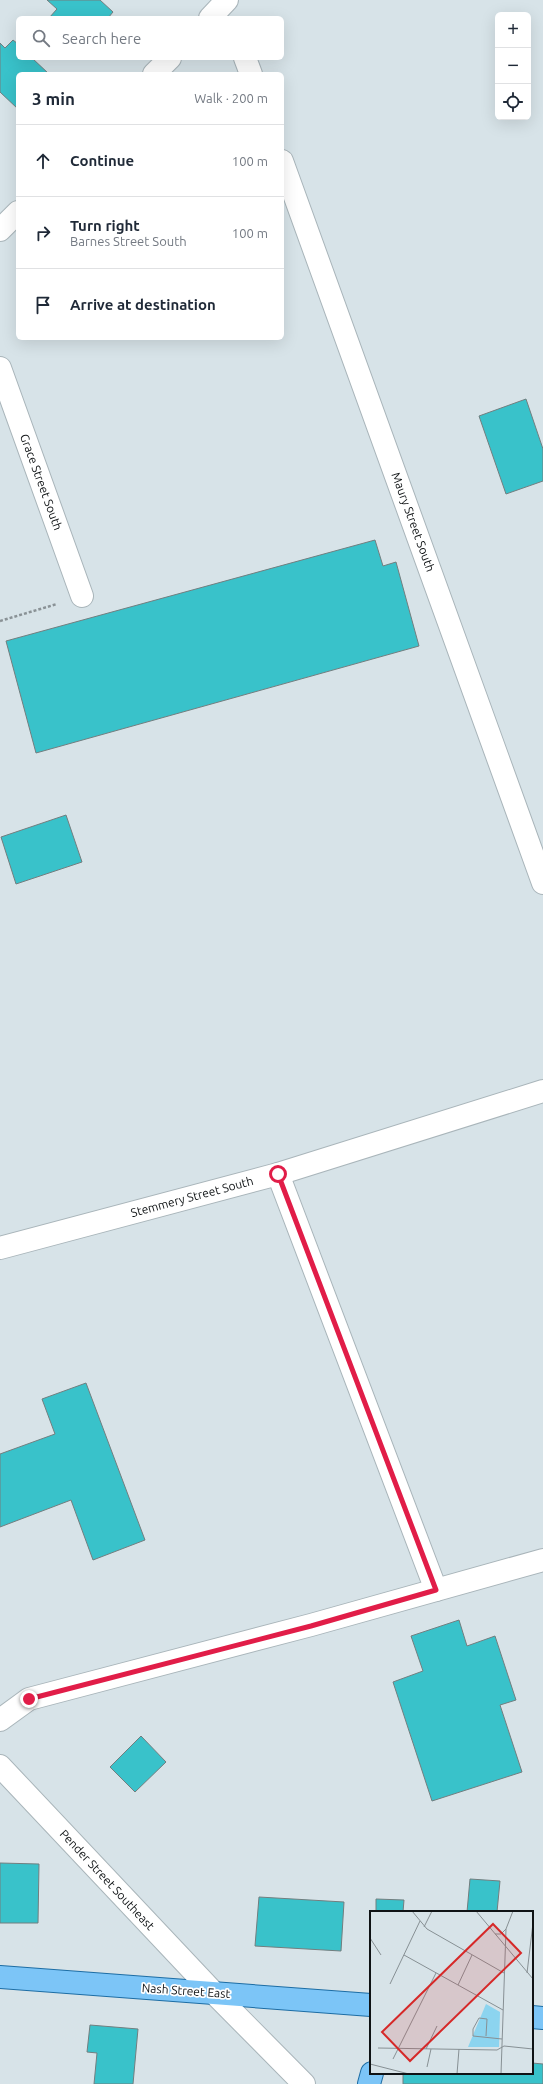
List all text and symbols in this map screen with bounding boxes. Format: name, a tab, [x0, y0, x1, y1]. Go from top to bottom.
map controls	[495, 12, 531, 120]
button: +	[495, 12, 531, 48]
search box	[16, 16, 284, 60]
icon: search	[30, 27, 52, 49]
text: Search here	[62, 30, 141, 47]
button: −	[495, 48, 531, 84]
button: locate	[495, 84, 531, 120]
text: 3 min	[32, 89, 75, 108]
text: Walk · 200 m	[194, 91, 268, 105]
icon: ahead	[32, 150, 54, 172]
text: Continue	[70, 152, 134, 169]
text: 100 m	[232, 154, 268, 168]
text: Turn right	[70, 217, 140, 234]
icon: right	[32, 222, 54, 244]
text: 100 m	[232, 226, 268, 240]
text: Barnes Street South	[70, 234, 187, 248]
icon: arrive	[32, 294, 54, 316]
text: Arrive at destination	[70, 296, 216, 313]
street label: Grace Street South	[18, 432, 65, 532]
street label: Maury Street South	[389, 470, 437, 573]
route start	[269, 1165, 287, 1183]
street label: Stemmery Street South	[129, 1174, 255, 1219]
route end	[20, 1690, 38, 1708]
street label: Pender Street Southeast	[58, 1827, 157, 1933]
inset map	[370, 1911, 533, 2074]
street label: Nash Street East	[141, 1981, 231, 2000]

